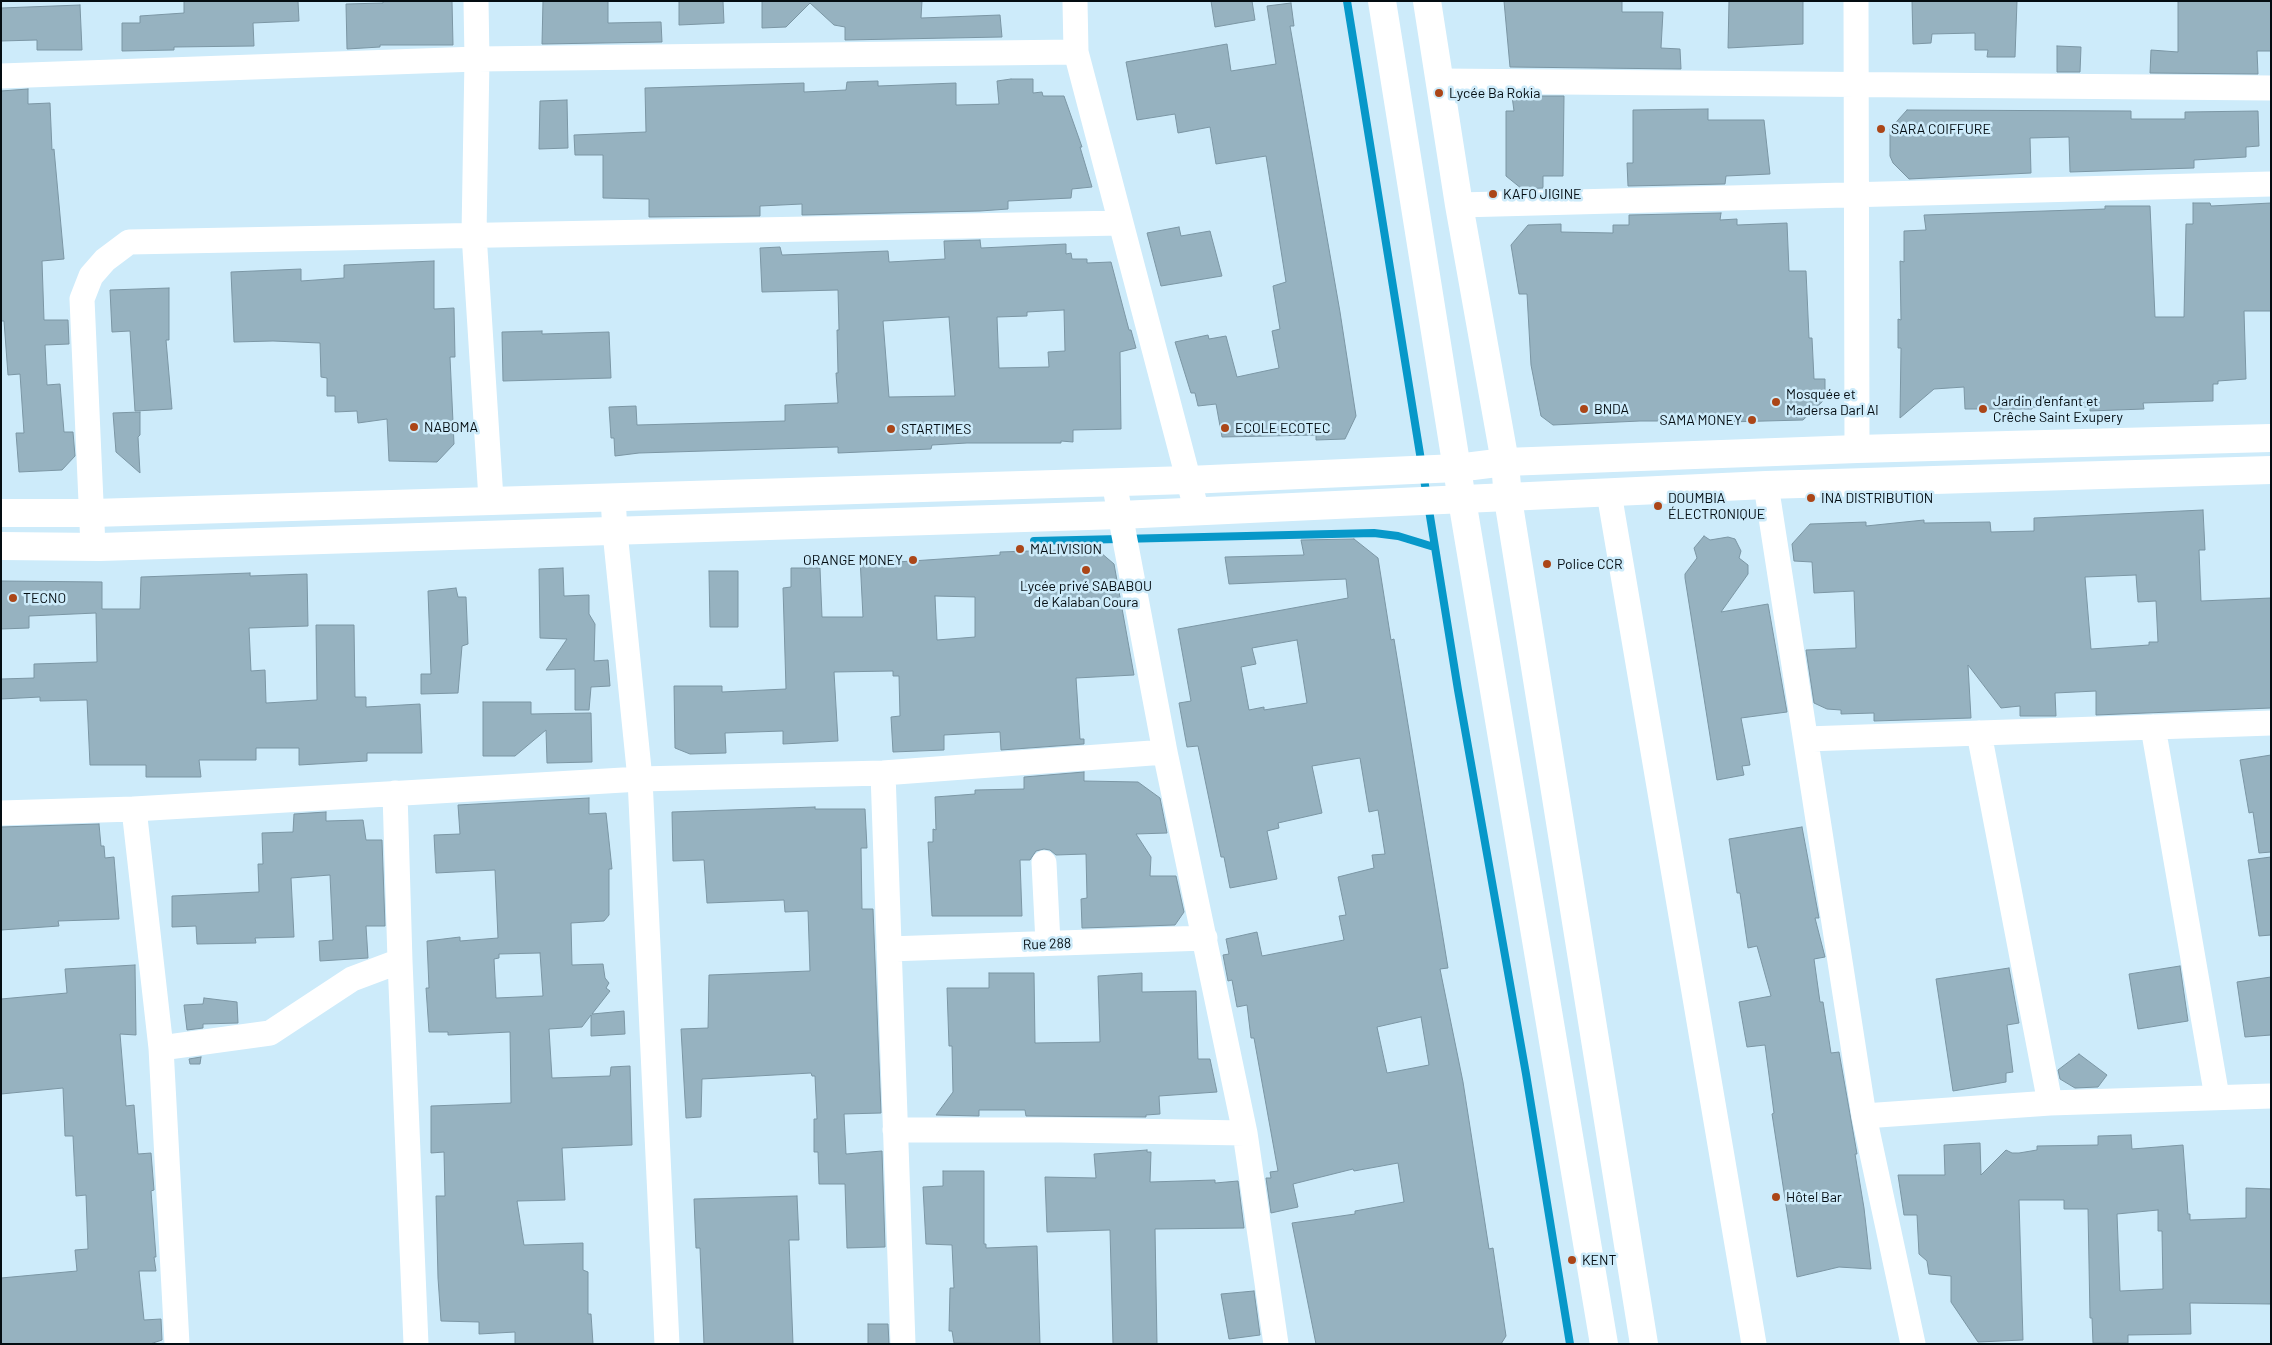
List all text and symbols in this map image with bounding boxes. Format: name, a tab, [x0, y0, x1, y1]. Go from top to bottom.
place label: Lycée Ba Rokia	[1449, 85, 1541, 101]
marker: Lycée Ba Rokia	[1433, 87, 1445, 99]
place label: SARA COIFFURE	[1891, 121, 1991, 137]
marker: SARA COIFFURE	[1875, 123, 1887, 135]
place label: KAFO JIGINE	[1503, 186, 1581, 202]
marker: KAFO JIGINE	[1487, 188, 1499, 200]
place label: Mosquée et Madersa Darl Al	[1786, 386, 1879, 418]
place label: Jardin d'enfant et Crêche Saint Exupery	[1993, 393, 2123, 426]
marker: Mosquée et Madersa Darl Al	[1770, 396, 1782, 408]
place label: BNDA	[1594, 401, 1629, 417]
marker: BNDA	[1578, 403, 1590, 415]
marker: Jardin d'enfant et Crêche Saint Exupery	[1977, 403, 1989, 415]
place label: SAMA MONEY	[1660, 412, 1742, 428]
marker: SAMA MONEY	[1746, 414, 1758, 426]
place label: NABOMA	[424, 419, 478, 435]
place label: ECOLE ECOTEC	[1235, 420, 1330, 436]
marker: NABOMA	[408, 421, 420, 433]
place label: STARTIMES	[901, 421, 971, 437]
marker: ECOLE ECOTEC	[1219, 422, 1231, 434]
marker: STARTIMES	[885, 423, 897, 435]
place label: DOUMBIA ÉLECTRONIQUE	[1668, 490, 1765, 522]
place label: INA DISTRIBUTION	[1821, 490, 1933, 506]
marker: INA DISTRIBUTION	[1805, 492, 1817, 504]
marker: DOUMBIA ÉLECTRONIQUE	[1652, 500, 1664, 512]
place label: MALIVISION	[1030, 541, 1102, 557]
marker: MALIVISION	[1014, 543, 1026, 555]
place label: ORANGE MONEY	[803, 552, 903, 568]
marker: ORANGE MONEY	[907, 554, 919, 566]
place label: Police CCR	[1557, 556, 1623, 572]
marker: Police CCR	[1541, 558, 1553, 570]
marker: Lycée privé SABABOU de Kalaban Coura	[1080, 564, 1092, 576]
place label: Lycée privé SABABOU de Kalaban Coura	[1020, 578, 1152, 610]
place label: TECNO	[23, 590, 66, 606]
marker: TECNO	[7, 592, 19, 604]
street label: Rue 288	[1023, 935, 1071, 953]
place label: Hôtel Bar	[1786, 1189, 1842, 1205]
marker: Hôtel Bar	[1770, 1191, 1782, 1203]
place label: KENT	[1582, 1252, 1616, 1268]
marker: KENT	[1566, 1254, 1578, 1266]

